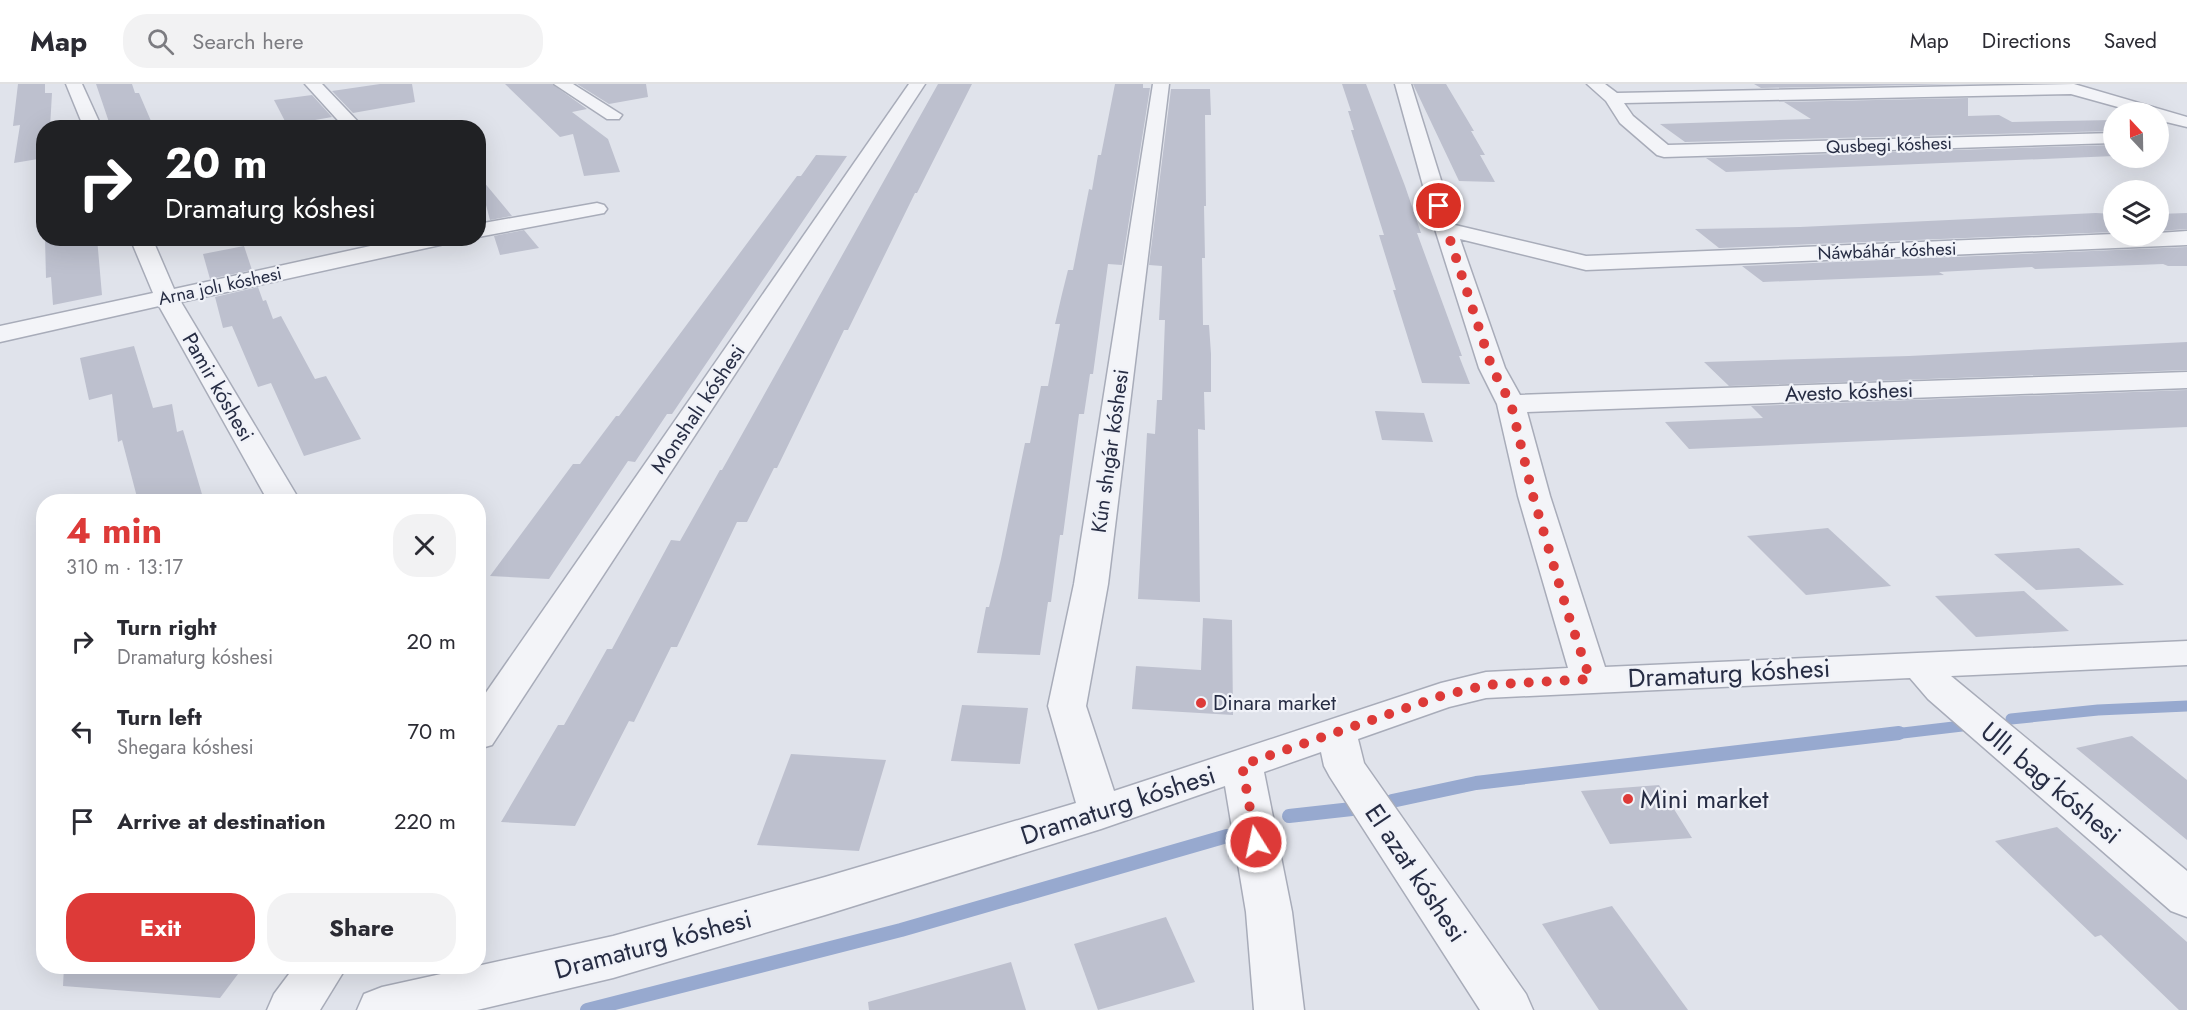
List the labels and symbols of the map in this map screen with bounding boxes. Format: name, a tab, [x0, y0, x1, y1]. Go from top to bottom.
north arrow	[2103, 102, 2169, 168]
street label: Qusbegi kóshesi	[1825, 130, 1953, 160]
pin	[1413, 180, 1464, 231]
street label: Náwbáhár kóshesi	[1817, 236, 1957, 266]
street label: Arna jolı kóshesi	[156, 260, 284, 312]
street label: Pamir kóshesi	[175, 327, 261, 447]
street label: Monshalı kóshesi	[644, 338, 752, 480]
street label: Kún shıǵar kóshesi	[1084, 367, 1136, 535]
street label: Avesto kóshesi	[1784, 375, 1914, 409]
street label: Dramaturg kóshesi	[1627, 649, 1831, 697]
place label: Dinara market	[1213, 688, 1336, 718]
marker: Dinara market	[1194, 696, 1208, 710]
street label: Ullı baǵ kóshesi	[1973, 713, 2129, 853]
street label: Dramaturg kóshesi	[1016, 756, 1220, 854]
place label: Mini market	[1640, 780, 1769, 818]
marker: Mini market	[1621, 792, 1635, 806]
street label: El azat kóshesi	[1356, 796, 1476, 950]
position arrow	[1224, 810, 1288, 874]
street label: Dramaturg kóshesi	[550, 899, 756, 989]

